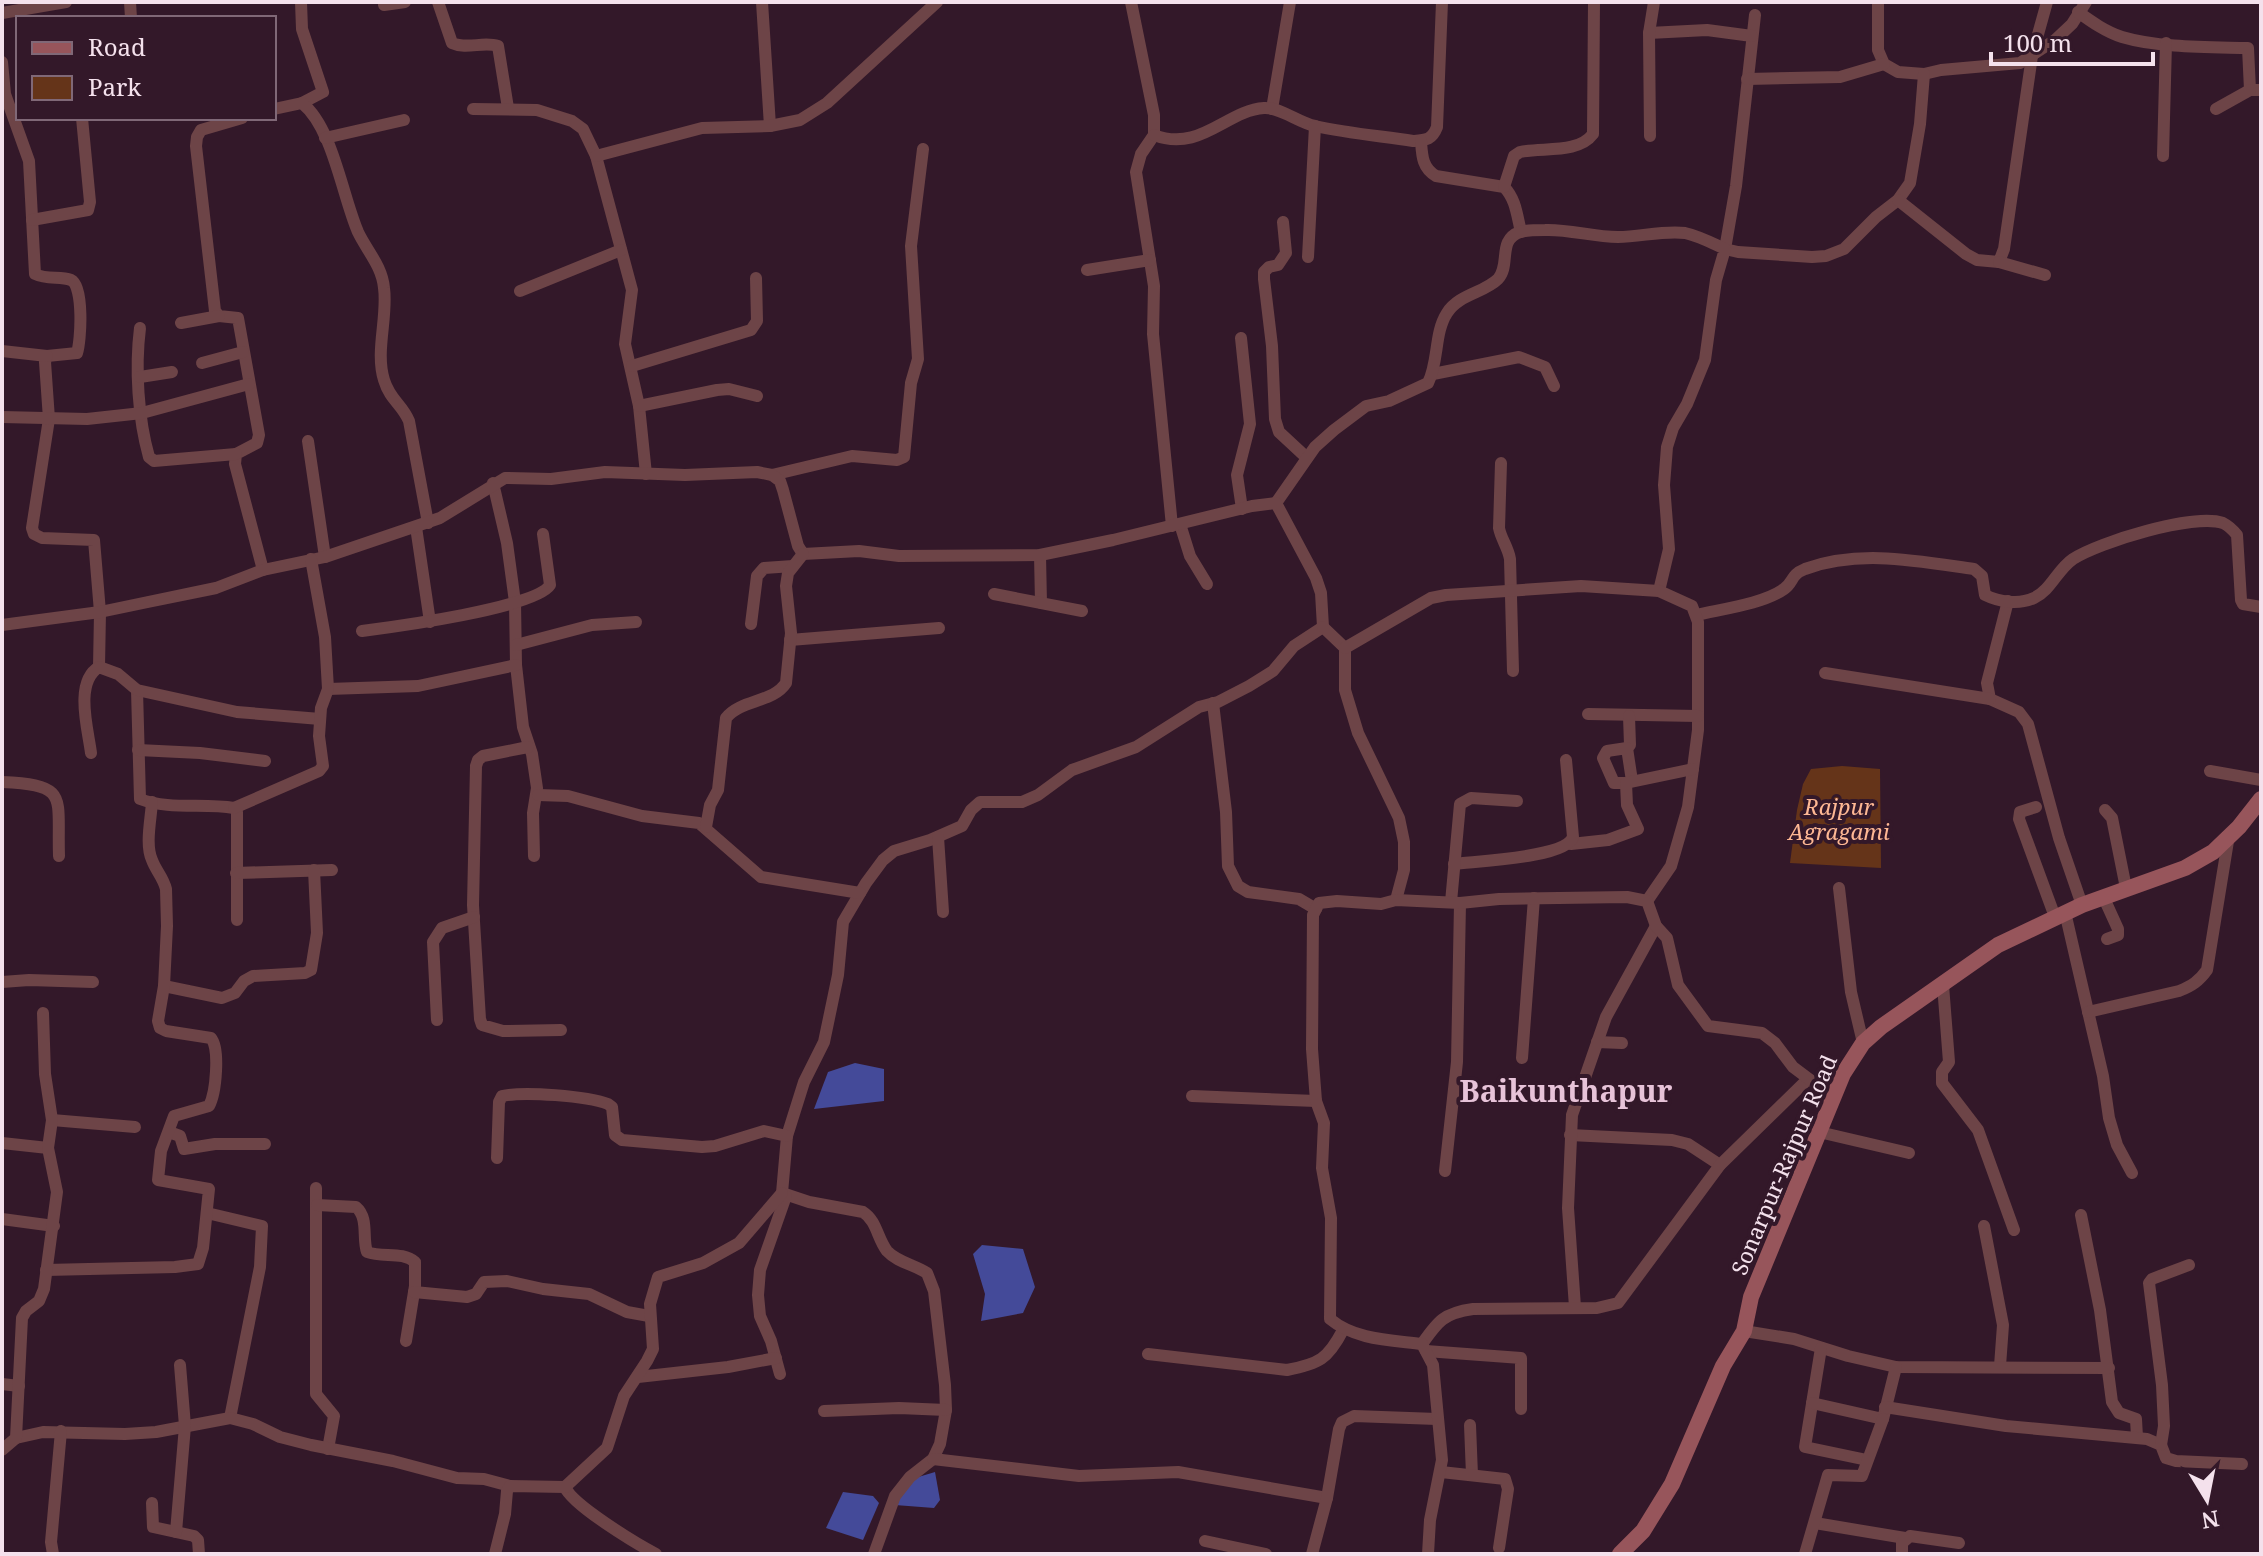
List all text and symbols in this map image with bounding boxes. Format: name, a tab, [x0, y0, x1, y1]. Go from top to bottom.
legend	[16, 16, 276, 120]
scale bar	[1991, 16, 2153, 66]
text: 100 m	[2003, 26, 2072, 59]
text: Road	[88, 30, 146, 63]
text: Park	[88, 70, 142, 103]
park label: Rajpur Agragami	[1786, 791, 1890, 846]
street label: Sonarpur-Rajpur Road	[1723, 1050, 1843, 1279]
district label: Baikunthapur	[1459, 1070, 1673, 1111]
north arrow	[2167, 1460, 2247, 1540]
text: N	[2200, 1504, 2222, 1537]

